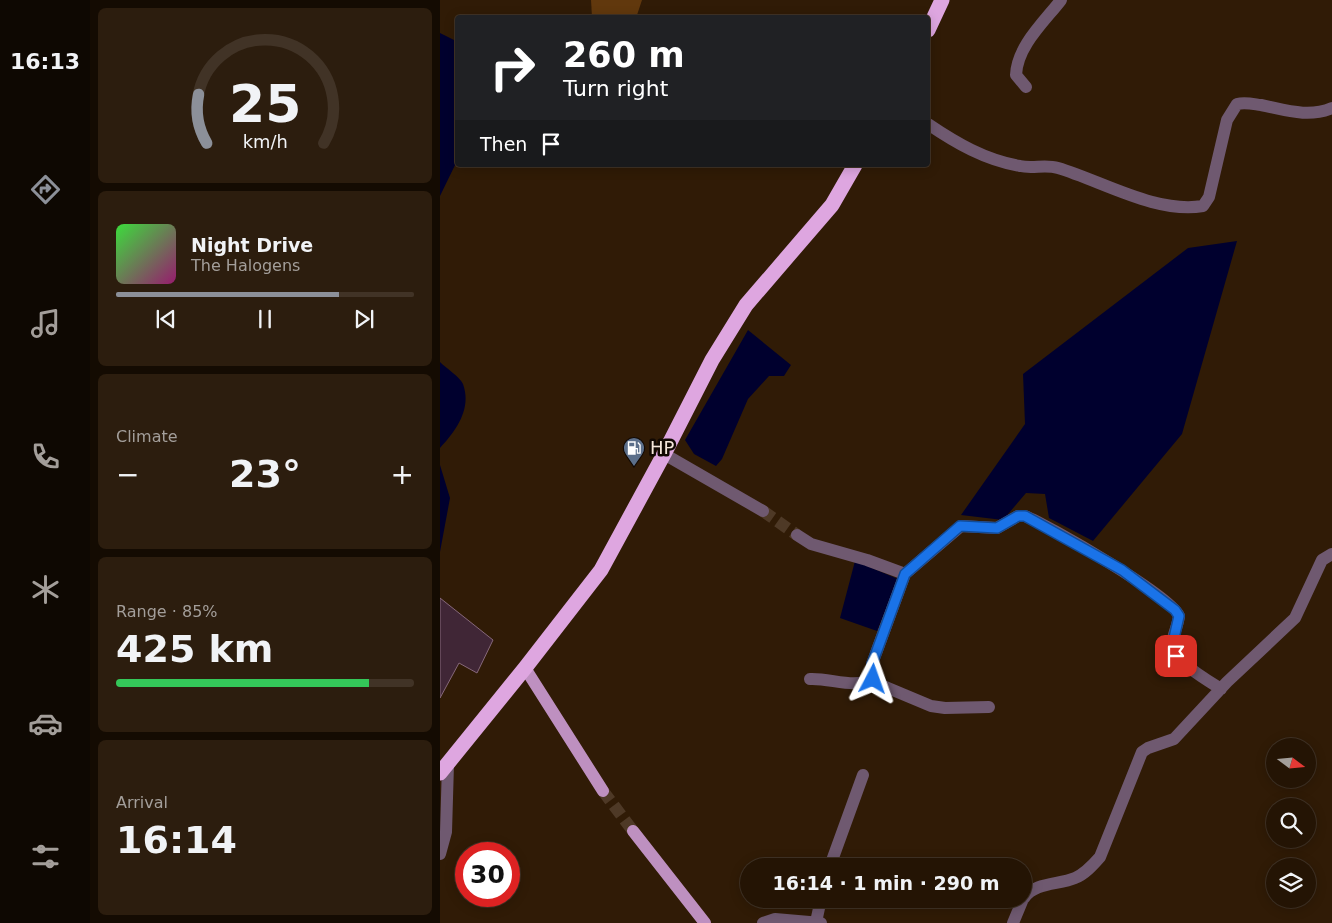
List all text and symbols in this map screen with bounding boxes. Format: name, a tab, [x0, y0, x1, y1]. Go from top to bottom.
icon: right	[480, 35, 545, 100]
text: 260 m	[563, 35, 685, 75]
text: 16:13	[10, 49, 80, 74]
text: 25	[229, 74, 301, 134]
text: Turn right	[563, 76, 668, 101]
icon: arrive	[537, 130, 565, 158]
text: km/h	[242, 131, 288, 152]
text: Then	[480, 133, 527, 155]
icon: directions	[28, 172, 63, 207]
text: Night Drive	[191, 234, 313, 256]
text: The Halogens	[191, 256, 300, 275]
icon: previous	[152, 305, 180, 333]
icon: pause	[251, 305, 279, 333]
icon: next	[350, 305, 378, 333]
icon: music	[28, 306, 63, 341]
text: Climate	[116, 427, 178, 446]
fuel station icon: HP	[622, 436, 646, 467]
place label: HP	[650, 437, 675, 458]
icon: phone	[28, 439, 63, 474]
text: 23°	[229, 452, 301, 496]
text: −	[116, 458, 139, 491]
text: +	[391, 458, 414, 491]
icon: climate	[28, 572, 63, 607]
text: Range · 85%	[116, 602, 218, 621]
text: 425 km	[116, 627, 273, 671]
pin	[1155, 635, 1197, 677]
icon: arrive	[1162, 642, 1190, 670]
position arrow	[846, 652, 898, 704]
icon: car	[28, 706, 63, 741]
north arrow	[1266, 738, 1316, 788]
map controls	[1266, 738, 1316, 908]
text: Arrival	[116, 793, 168, 812]
button: search	[1266, 798, 1316, 848]
text: 16:14	[116, 818, 237, 862]
icon: filters	[28, 839, 63, 874]
speed limit sign: 30	[455, 842, 520, 907]
button: layers	[1266, 858, 1316, 908]
text: 16:14 · 1 min · 290 m	[772, 872, 1000, 894]

